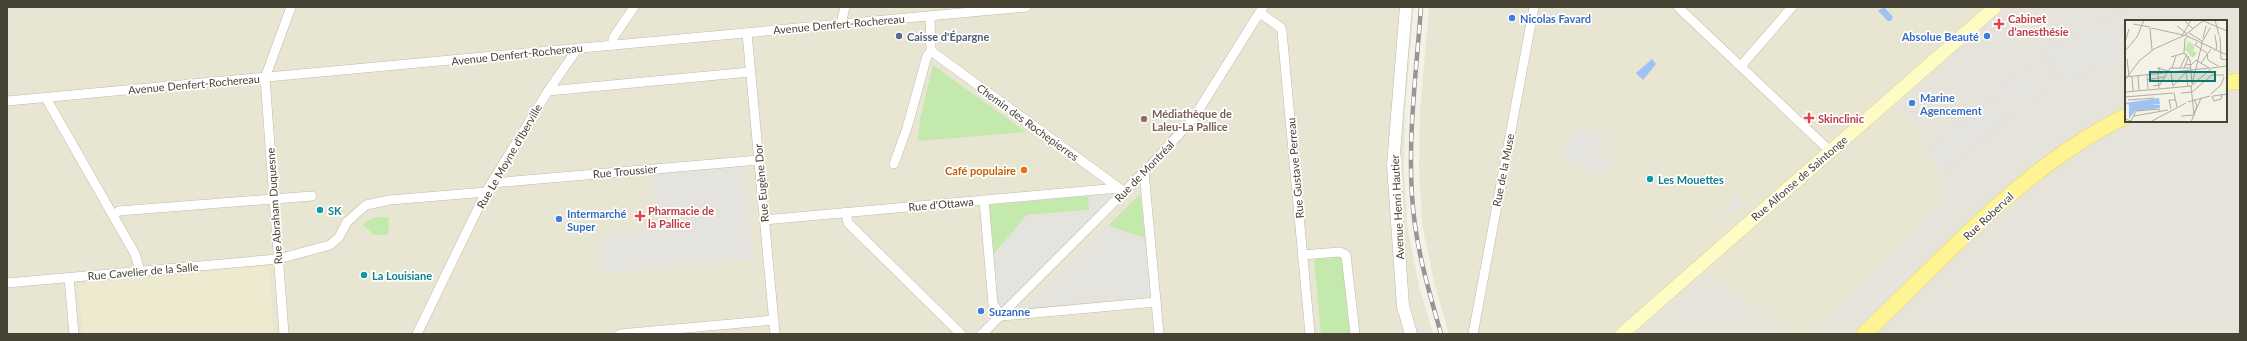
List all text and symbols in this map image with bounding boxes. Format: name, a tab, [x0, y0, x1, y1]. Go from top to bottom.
street label: Avenue Denfert-Rochereau	[773, 12, 905, 36]
place label: Nicolas Favard	[1520, 12, 1591, 25]
place label: Cabinet d’anesthésie	[2008, 12, 2069, 38]
marker: Nicolas Favard	[1507, 13, 1517, 23]
marker: Cabinet d’anesthésie	[1993, 18, 2005, 30]
inset map	[2125, 20, 2227, 122]
place label: Caisse d'Épargne	[907, 30, 990, 43]
place label: Absolue Beauté	[1901, 30, 1979, 43]
marker: Caisse d'Épargne	[894, 31, 904, 41]
marker: Absolue Beauté	[1982, 31, 1992, 41]
street label: Avenue Denfert-Rochereau	[451, 41, 583, 67]
street label: Avenue Denfert-Rochereau	[128, 72, 260, 96]
street label: Chemin des Rochepierres	[975, 81, 1082, 163]
place label: Marine Agencement	[1919, 91, 1983, 117]
marker: Marine Agencement	[1907, 98, 1917, 108]
street label: Rue Le Moyne d'Iberville	[474, 101, 544, 211]
place label: Médiathèque de Laleu-La Pallice	[1152, 107, 1232, 133]
marker: Skinclinic	[1803, 112, 1815, 124]
place label: Skinclinic	[1818, 112, 1865, 125]
marker: Médiathèque de Laleu-La Pallice	[1139, 114, 1149, 124]
street label: Rue Gustave Perreau	[1284, 117, 1306, 219]
street label: Rue de la Muse	[1490, 132, 1516, 208]
street label: Rue Alfonse de Saintonge	[1748, 133, 1850, 223]
street label: Rue de Montréal	[1111, 138, 1177, 204]
street label: Rue Eugène Dor	[751, 143, 771, 223]
street label: Rue Abraham Duquesne	[263, 147, 285, 265]
street label: Avenue Henri Hautier	[1388, 154, 1406, 260]
street label: Rue Troussier	[592, 162, 658, 180]
place label: Café populaire	[945, 164, 1016, 177]
marker: Café populaire	[1019, 165, 1029, 175]
place label: Les Mouettes	[1658, 173, 1724, 186]
marker: Les Mouettes	[1645, 174, 1655, 184]
street label: Rue Roberval	[1960, 189, 2016, 243]
street label: Rue d'Ottawa	[908, 195, 974, 213]
place label: SK	[328, 204, 342, 217]
place label: Pharmacie de la Pallice	[648, 204, 714, 230]
marker: SK	[315, 205, 325, 215]
place label: Intermarché Super	[567, 207, 627, 233]
marker: Pharmacie de la Pallice	[635, 211, 645, 221]
marker: Intermarché Super	[554, 214, 564, 224]
street label: Rue Cavelier de la Salle	[87, 260, 199, 282]
place label: La Louisiane	[372, 269, 432, 282]
marker: La Louisiane	[359, 270, 369, 280]
place label: Suzanne	[989, 305, 1030, 318]
marker: Suzanne	[976, 306, 986, 316]

